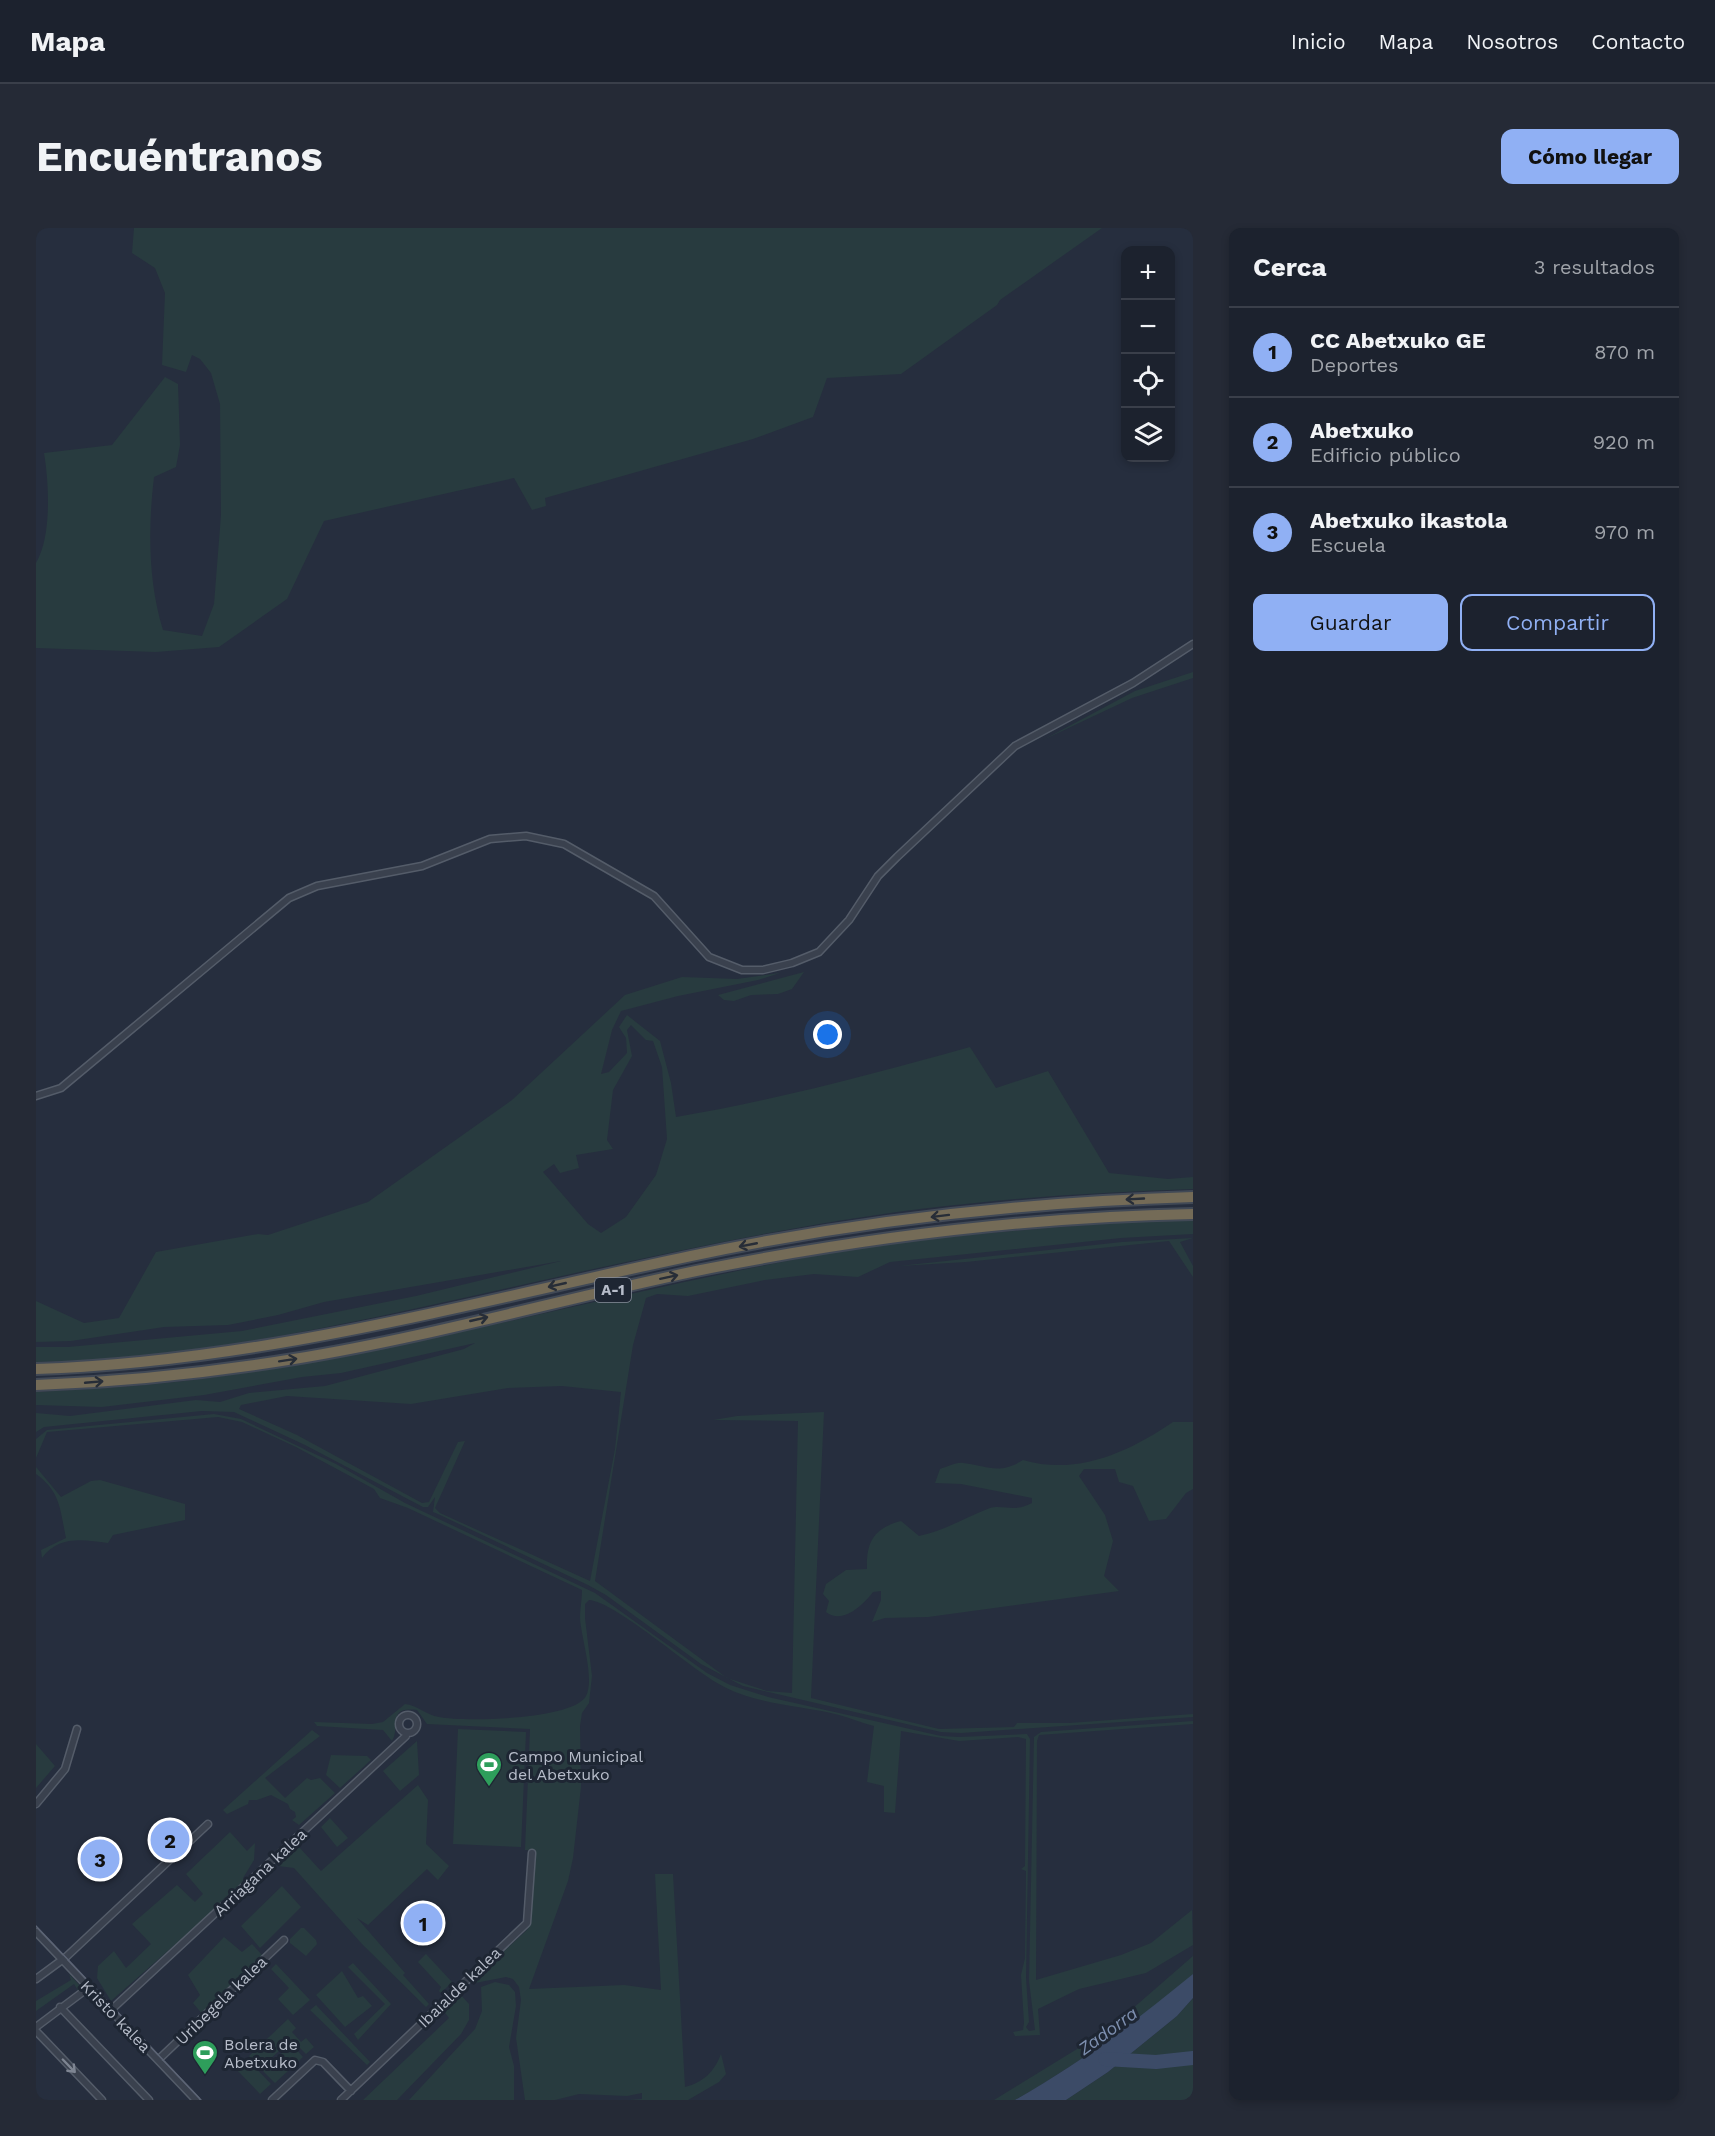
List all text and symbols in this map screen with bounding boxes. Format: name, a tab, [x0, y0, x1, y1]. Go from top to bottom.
text: Mapa	[30, 25, 105, 58]
text: Inicio	[1291, 29, 1346, 54]
text: Mapa	[1379, 29, 1433, 54]
text: Nosotros	[1466, 29, 1558, 54]
text: Contacto	[1591, 29, 1685, 54]
button: Cómo llegar	[1501, 129, 1679, 184]
text: Encuéntranos	[36, 132, 323, 181]
map controls	[1121, 246, 1175, 462]
button: +	[1121, 246, 1175, 300]
text: Cerca	[1253, 252, 1327, 282]
text: 3 resultados	[1534, 255, 1655, 279]
button: −	[1121, 300, 1175, 354]
text: CC Abetxuko GE	[1310, 328, 1486, 353]
text: 1	[1268, 340, 1277, 364]
text: 870 m	[1594, 340, 1655, 364]
text: Deportes	[1310, 353, 1399, 377]
button: locate	[1121, 354, 1175, 408]
button: layers	[1121, 408, 1175, 462]
text: Abetxuko	[1310, 418, 1414, 443]
text: 2	[1267, 430, 1278, 454]
text: 920 m	[1593, 430, 1655, 454]
text: Edificio público	[1310, 443, 1461, 467]
text: Abetxuko ikastola	[1310, 508, 1507, 533]
text: 3	[1267, 520, 1278, 544]
text: 970 m	[1594, 520, 1655, 544]
text: Escuela	[1310, 533, 1386, 557]
button: Guardar	[1253, 594, 1448, 651]
button: Compartir	[1460, 594, 1655, 651]
your location	[813, 1020, 842, 1049]
one-way arrow	[1125, 1194, 1145, 1205]
one-way arrow	[931, 1210, 951, 1221]
one-way arrow	[738, 1240, 758, 1251]
one-way arrow	[659, 1271, 678, 1283]
road number: A-1	[595, 1278, 631, 1302]
one-way arrow	[548, 1280, 567, 1292]
one-way arrow	[469, 1313, 488, 1325]
one-way arrow	[278, 1354, 297, 1365]
one-way arrow	[84, 1376, 104, 1387]
place label: Campo Municipal del Abetxuko	[508, 1747, 643, 1784]
sports icon: Campo Municipal del Abetxuko	[474, 1750, 504, 1788]
pin: 2	[150, 1818, 190, 1862]
street label: Arriagana kalea	[210, 1825, 311, 1920]
pin: 3	[80, 1836, 120, 1882]
pin: 1	[404, 1900, 442, 1946]
street label: Ibaialde kalea	[414, 1943, 505, 2032]
street label: Uribegela kalea	[172, 1952, 271, 2049]
street label: Kristo kalea	[77, 1976, 155, 2056]
water label: Zadorra	[1073, 2002, 1141, 2060]
place label: Bolera de Abetxuko	[224, 2035, 298, 2072]
sports icon: Bolera de Abetxuko	[190, 2038, 220, 2076]
one-way arrow	[62, 2058, 76, 2073]

